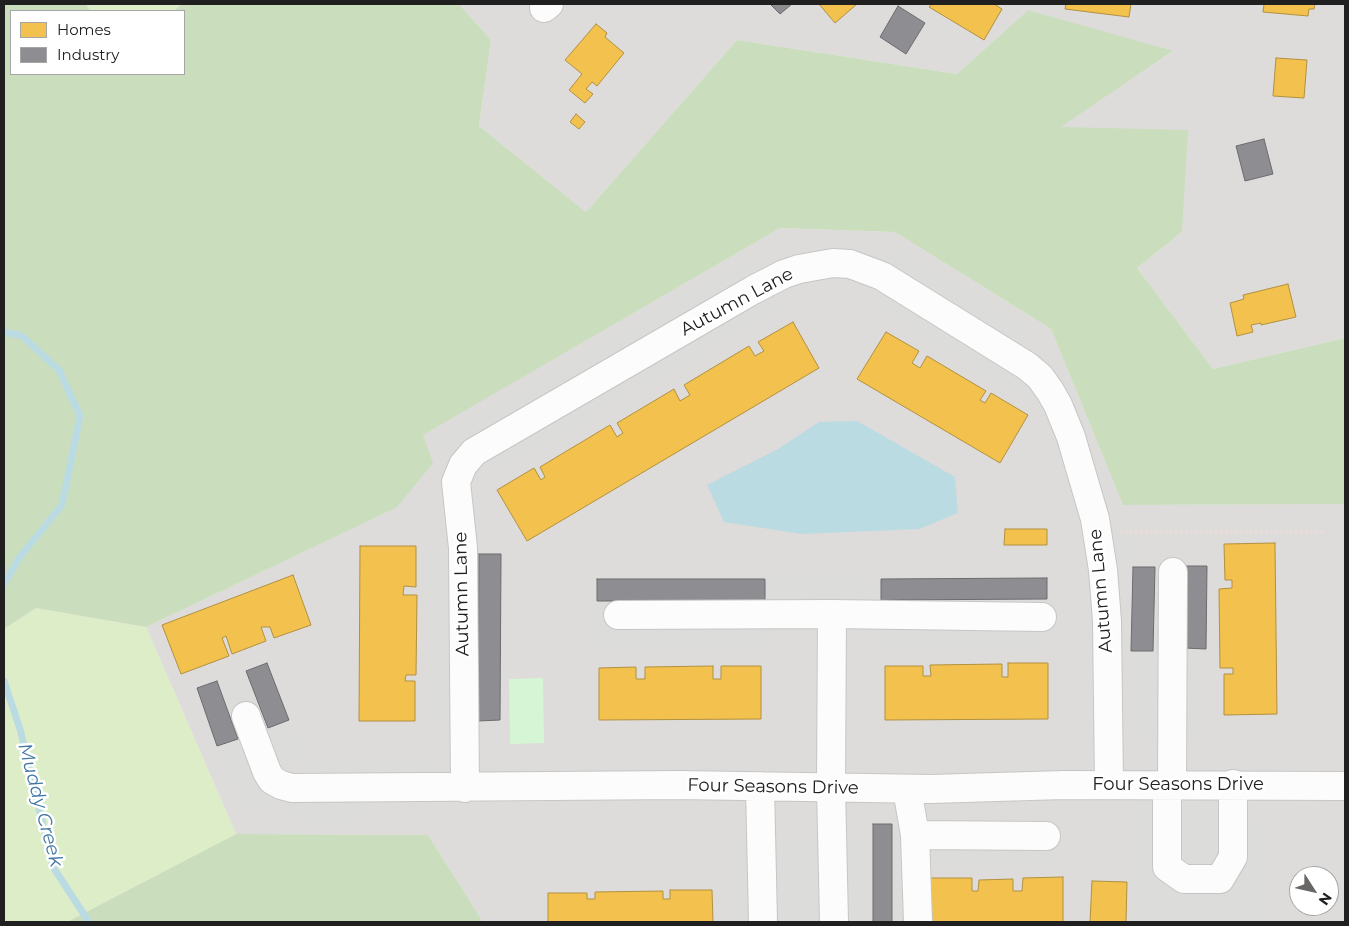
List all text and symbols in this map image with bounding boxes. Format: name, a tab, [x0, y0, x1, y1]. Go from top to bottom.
legend	[10, 10, 185, 75]
text: Homes	[57, 20, 111, 39]
text: Industry	[57, 45, 119, 64]
street label: Autumn Lane	[677, 263, 797, 341]
street label: Autumn Lane	[1085, 528, 1117, 654]
street label: Autumn Lane	[450, 532, 474, 656]
water label: Muddy Creek	[13, 741, 67, 869]
street label: Four Seasons Drive	[1092, 774, 1264, 796]
street label: Four Seasons Drive	[687, 775, 859, 799]
north arrow	[1289, 866, 1339, 916]
text: N	[1315, 889, 1336, 909]

